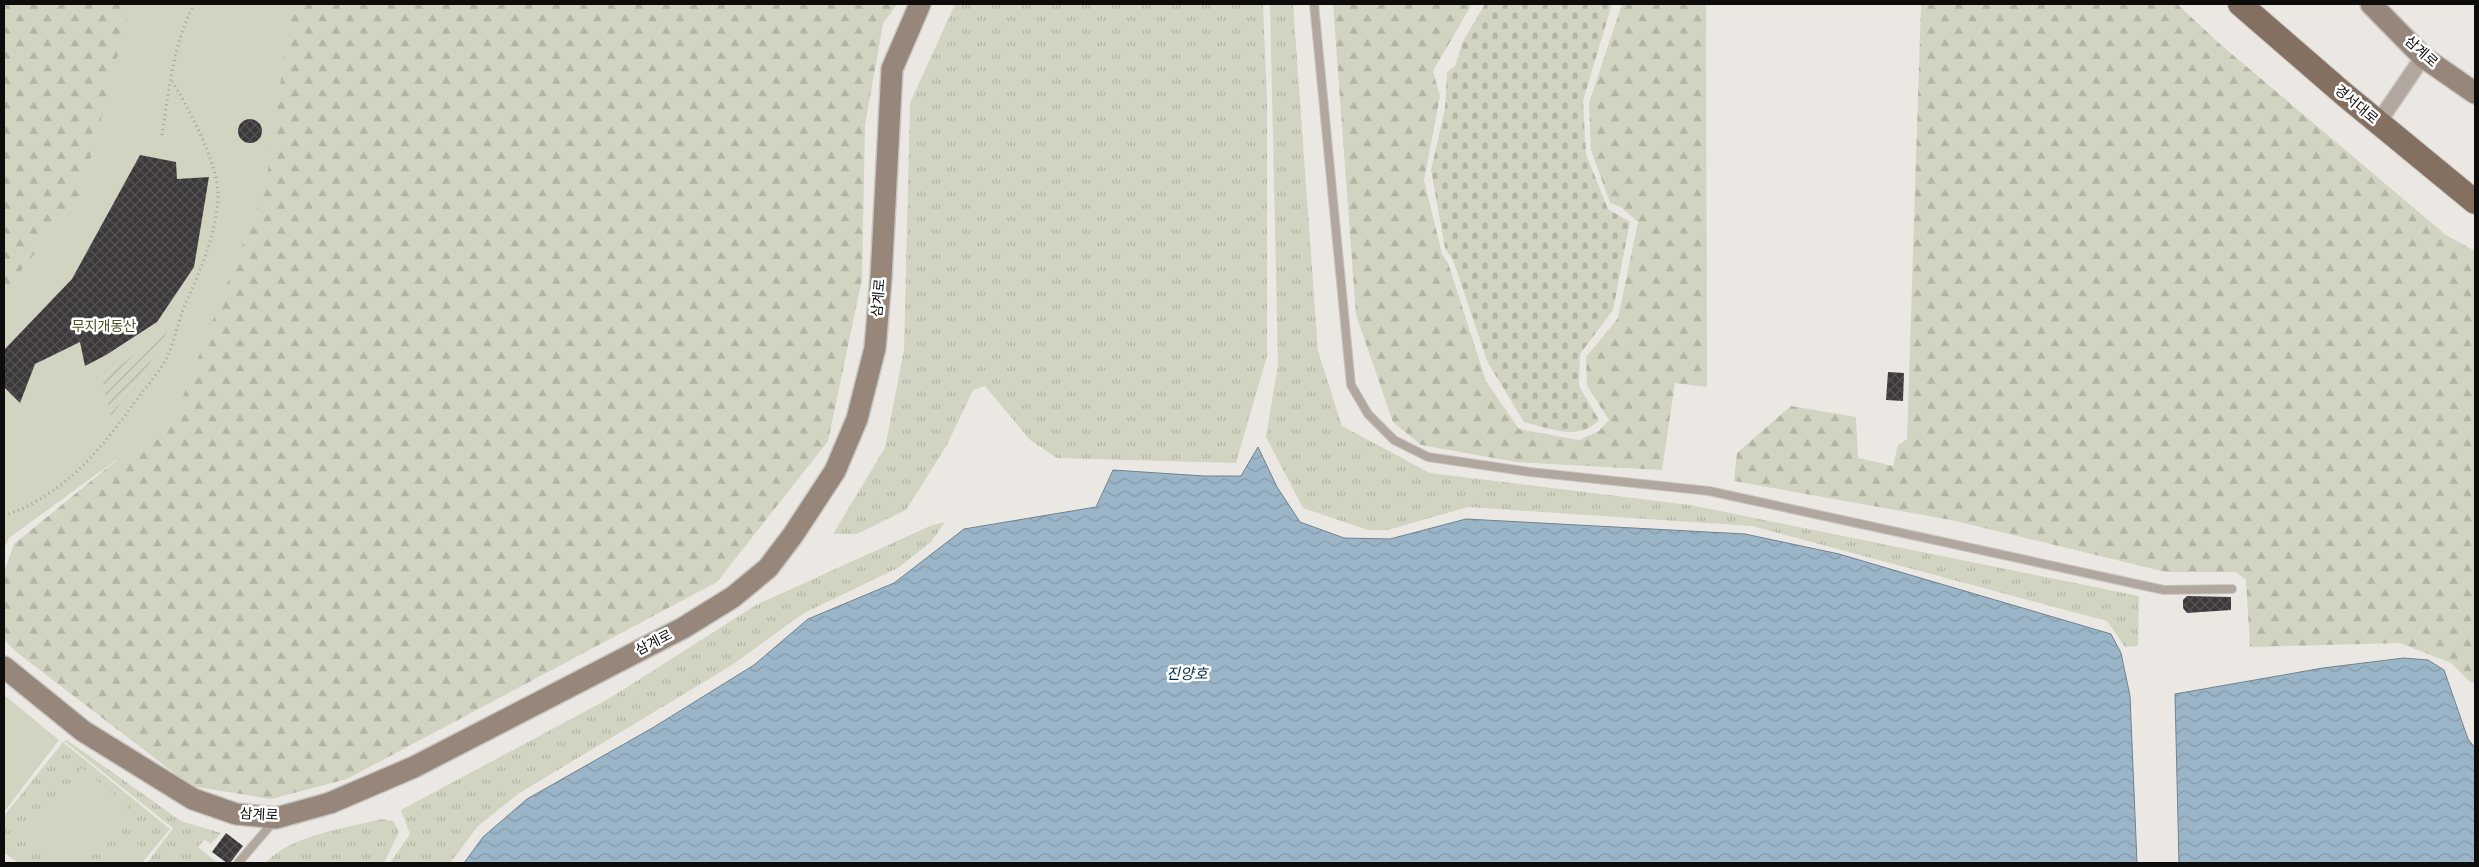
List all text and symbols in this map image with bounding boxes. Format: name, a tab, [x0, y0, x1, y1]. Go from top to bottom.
street label: 삼계로	[2402, 33, 2441, 70]
street label: 경서대로	[2332, 82, 2381, 127]
street label: 삼계로	[869, 278, 888, 318]
park label: 무지개동산	[72, 319, 136, 334]
street label: 삼계로	[633, 627, 674, 658]
water label: 진양호	[1166, 666, 1209, 682]
street label: 삼계로	[239, 806, 279, 823]

